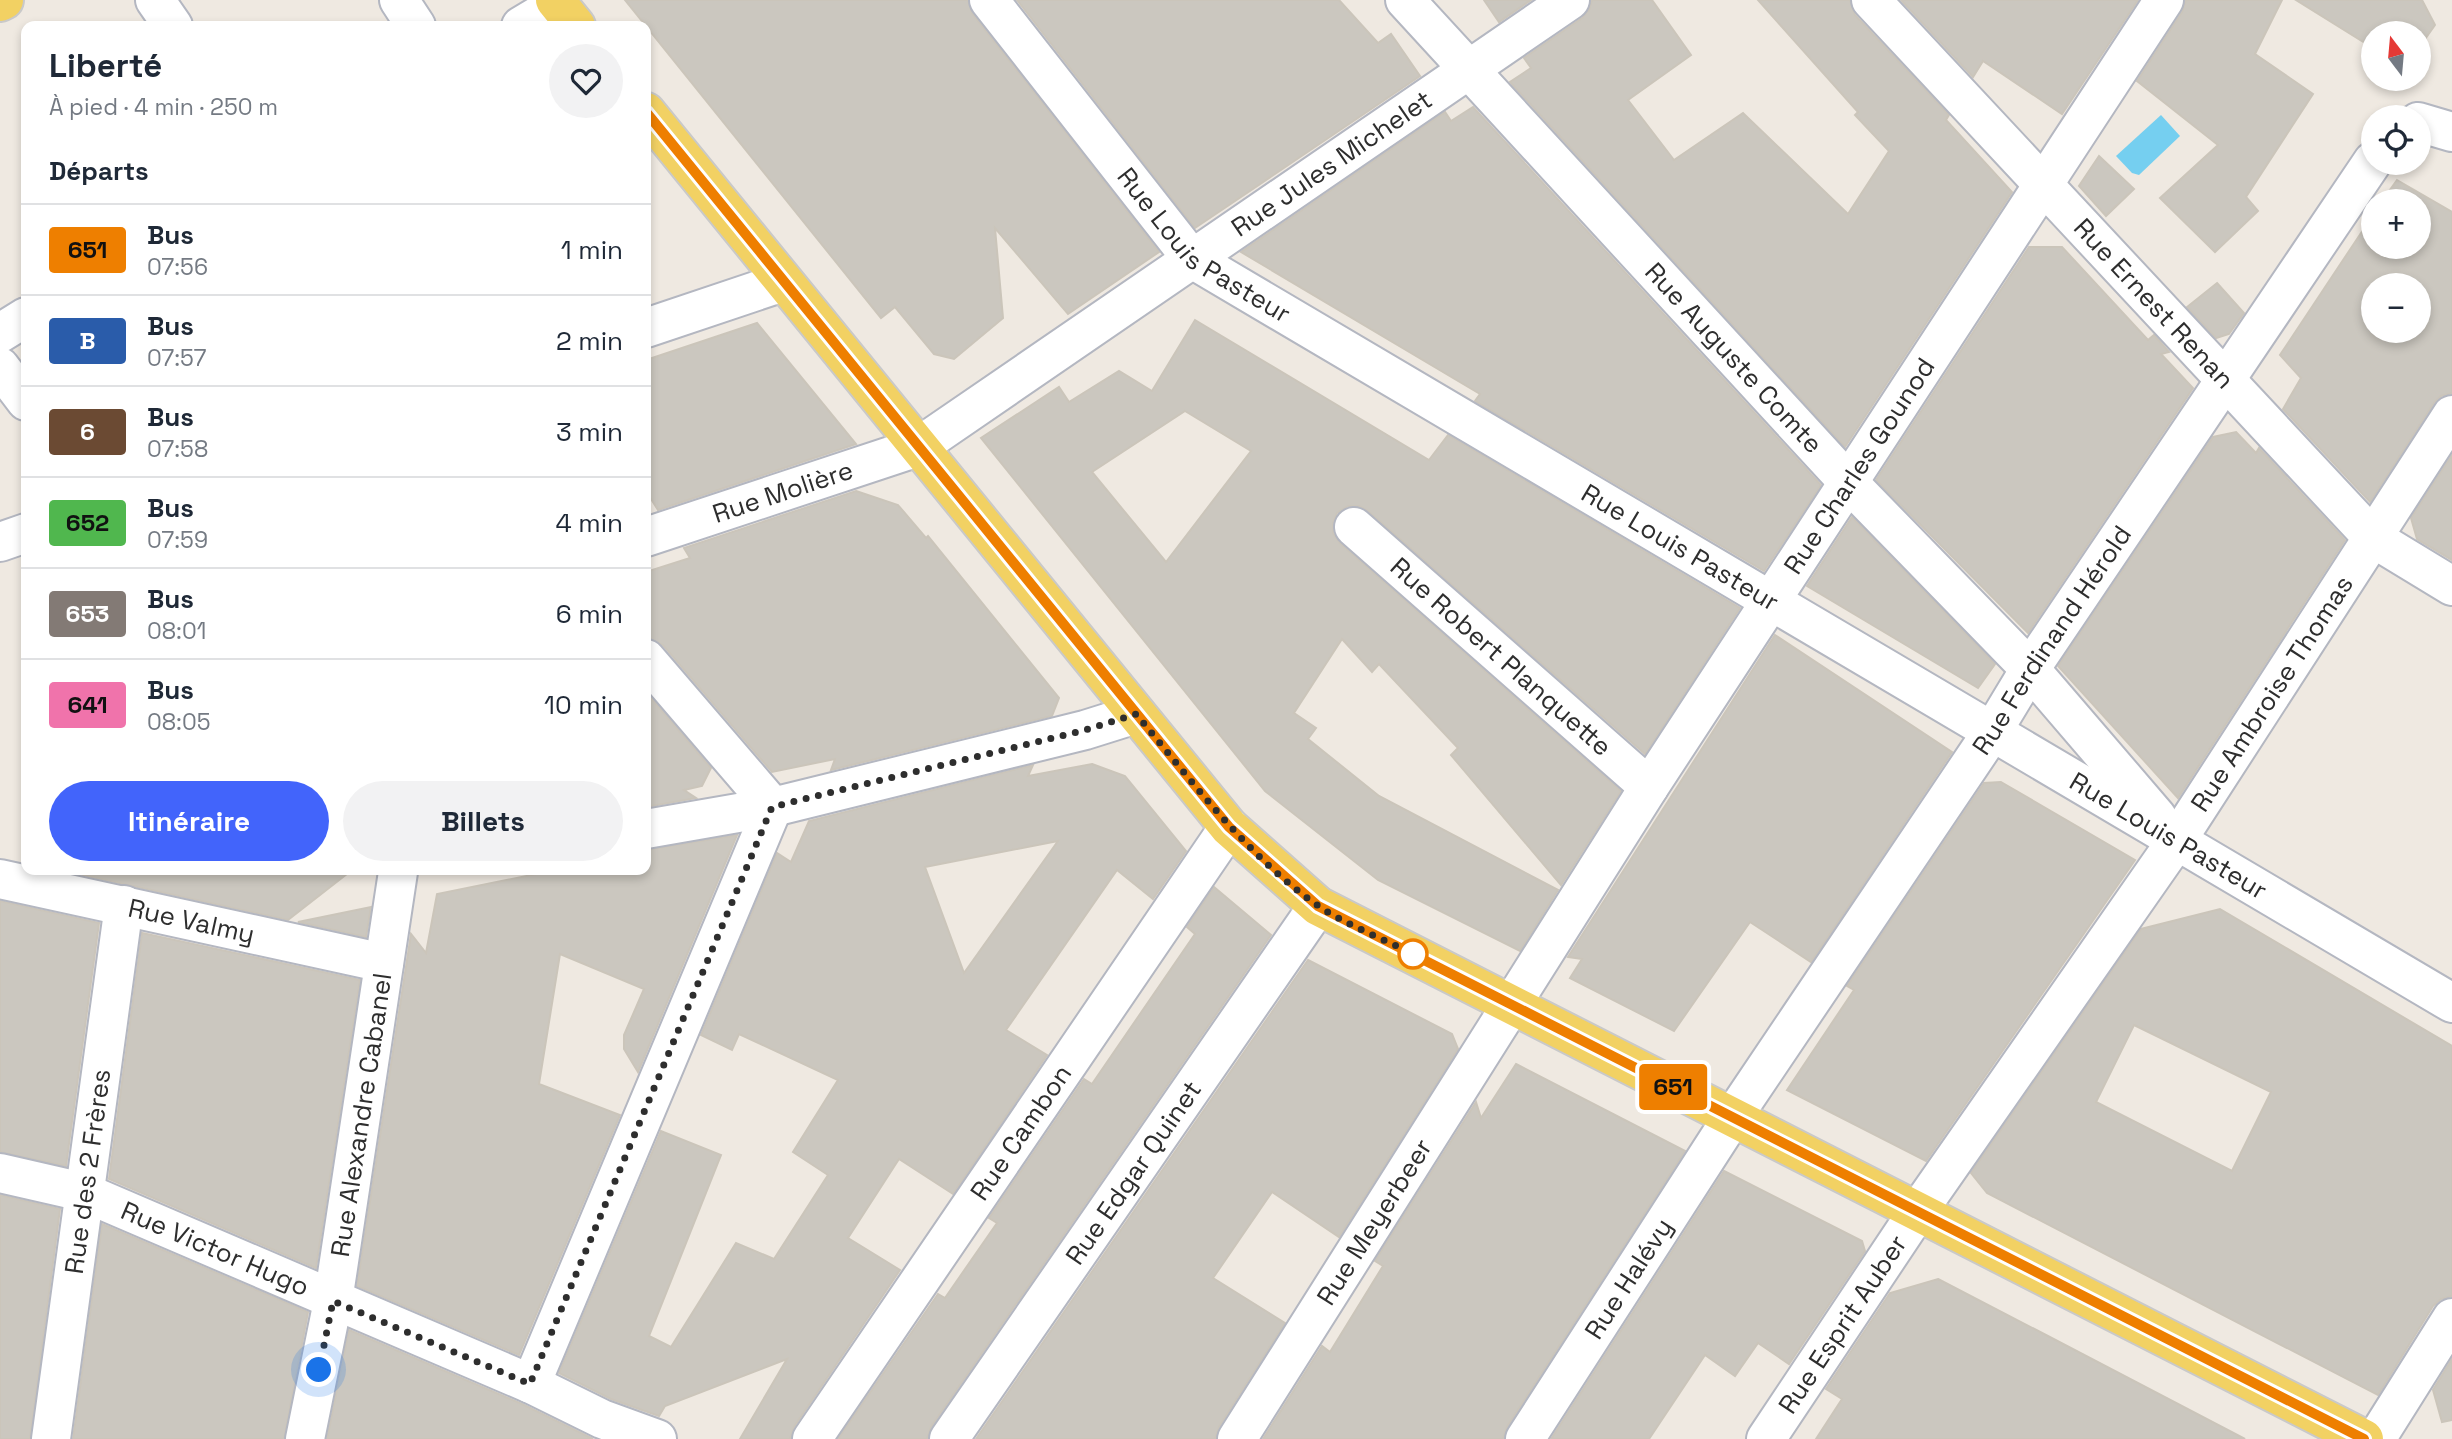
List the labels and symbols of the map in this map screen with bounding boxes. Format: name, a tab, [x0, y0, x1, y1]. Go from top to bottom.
north arrow	[2361, 21, 2431, 91]
street label: Rue Jules Michelet	[1225, 83, 1439, 244]
street label: Rue Louis Pasteur	[1110, 160, 1297, 330]
street label: Rue Ernest Renan	[2066, 211, 2242, 396]
street label: Rue Auguste Comte	[1638, 255, 1830, 461]
street label: Rue Charles Gounod	[1776, 351, 1942, 581]
street label: Rue Molière	[708, 453, 857, 531]
street label: Rue Louis Pasteur	[1575, 476, 1785, 619]
street label: Rue Ferdinand Hérold	[1964, 519, 2139, 761]
street label: Rue Robert Planquette	[1383, 550, 1619, 763]
street label: Rue Ambroise Thomas	[2183, 569, 2361, 818]
street label: Rue Louis Pasteur	[2064, 764, 2273, 907]
street label: Rue Valmy	[125, 891, 258, 951]
unlabelled marker	[1398, 939, 1428, 969]
street label: Rue Alexandre Cabanel	[323, 971, 399, 1259]
street label: Rue Cambon	[963, 1058, 1079, 1207]
line badge: 651	[1633, 1064, 1713, 1110]
street label: Rue des 2 Frères	[57, 1067, 118, 1276]
street label: Rue Edgar Quinet	[1058, 1074, 1209, 1271]
street label: Rue Meyerbeer	[1309, 1132, 1440, 1311]
street label: Rue Victor Hugo	[116, 1193, 315, 1304]
street label: Rue Halévy	[1577, 1211, 1680, 1346]
street label: Rue Esprit Auber	[1771, 1228, 1914, 1420]
your location	[301, 1352, 336, 1387]

